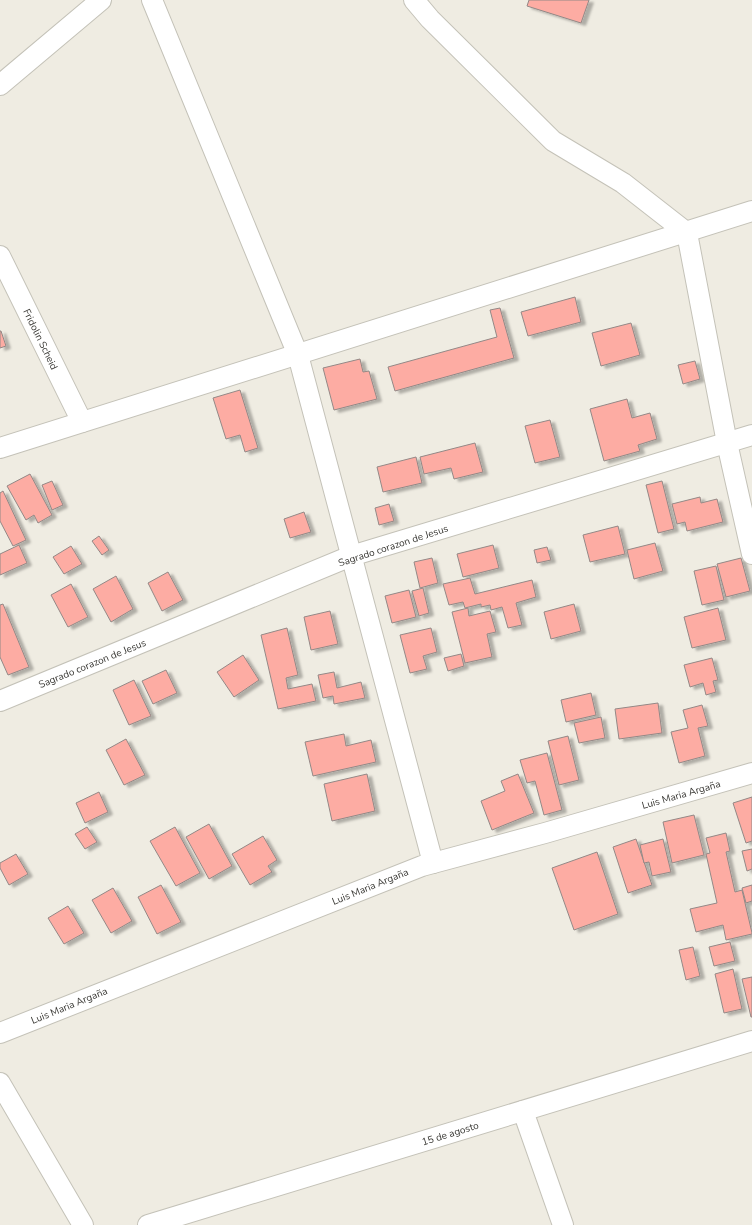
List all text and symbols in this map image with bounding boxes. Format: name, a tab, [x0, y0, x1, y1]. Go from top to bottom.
street label: Fridolin Scheid	[19, 307, 61, 372]
street label: Sagrado corazon de Jesus	[337, 521, 450, 570]
street label: Sagrado corazon de Jesus	[36, 636, 148, 692]
street label: Luis Maria Argaña	[640, 777, 722, 813]
street label: Luis Maria Argaña	[330, 865, 411, 909]
street label: Luis Maria Argaña	[29, 984, 110, 1028]
street label: 15 de agosto	[420, 1119, 481, 1149]

